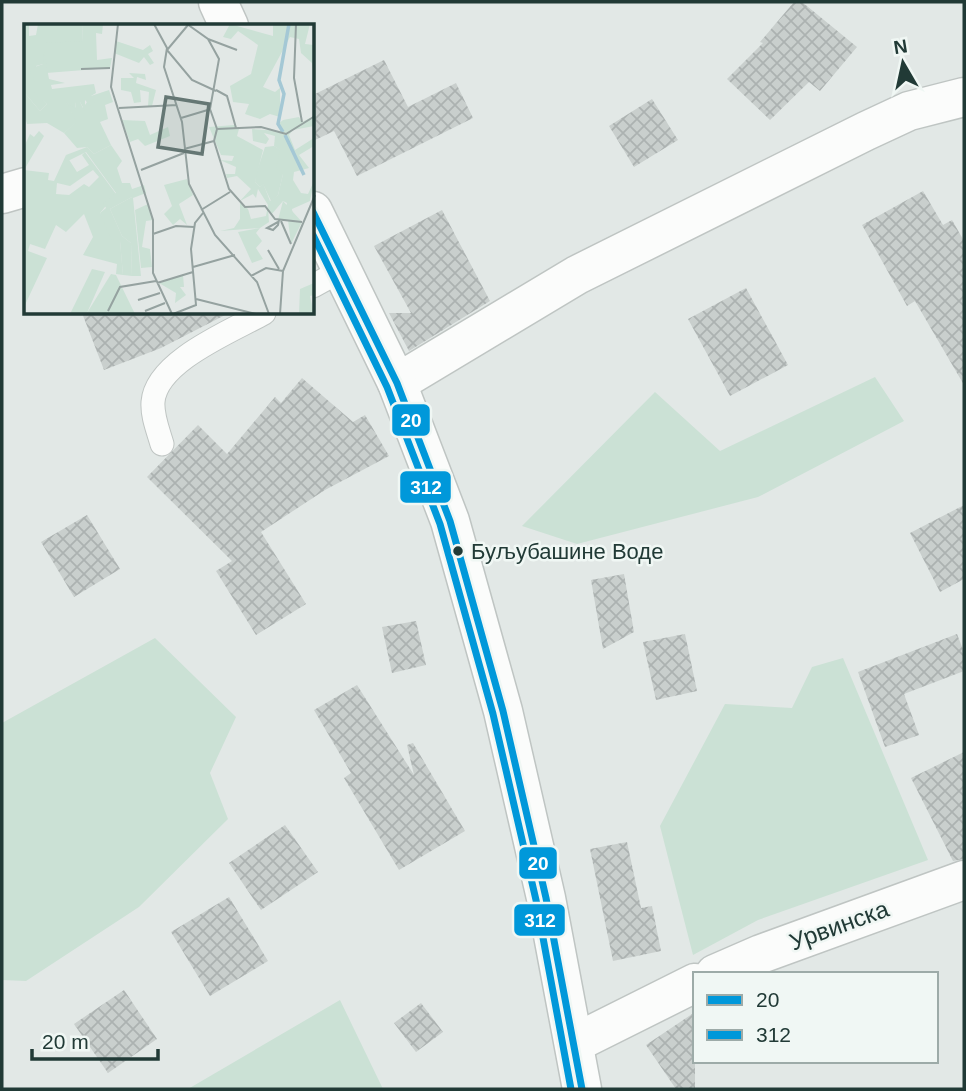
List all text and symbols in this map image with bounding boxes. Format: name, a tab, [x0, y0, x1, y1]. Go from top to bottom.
inset map	[24, 24, 315, 315]
north arrow	[868, 28, 938, 98]
text: N	[892, 35, 909, 58]
line badge: 20	[391, 403, 431, 437]
text: 20	[400, 410, 422, 431]
line badge: 312	[399, 470, 452, 504]
text: 312	[410, 477, 442, 498]
place label: Буљубашине Воде	[471, 539, 663, 564]
marker: Буљубашине Воде	[451, 544, 465, 558]
line badge: 20	[518, 846, 558, 880]
text: 20	[527, 853, 549, 874]
street label: Урвинска	[786, 894, 893, 955]
line badge: 312	[513, 903, 566, 937]
text: 312	[524, 910, 556, 931]
legend	[693, 972, 938, 1063]
text: 20	[756, 988, 779, 1011]
scale bar	[32, 1018, 158, 1062]
text: 312	[756, 1023, 791, 1046]
text: 20 m	[42, 1030, 89, 1053]

